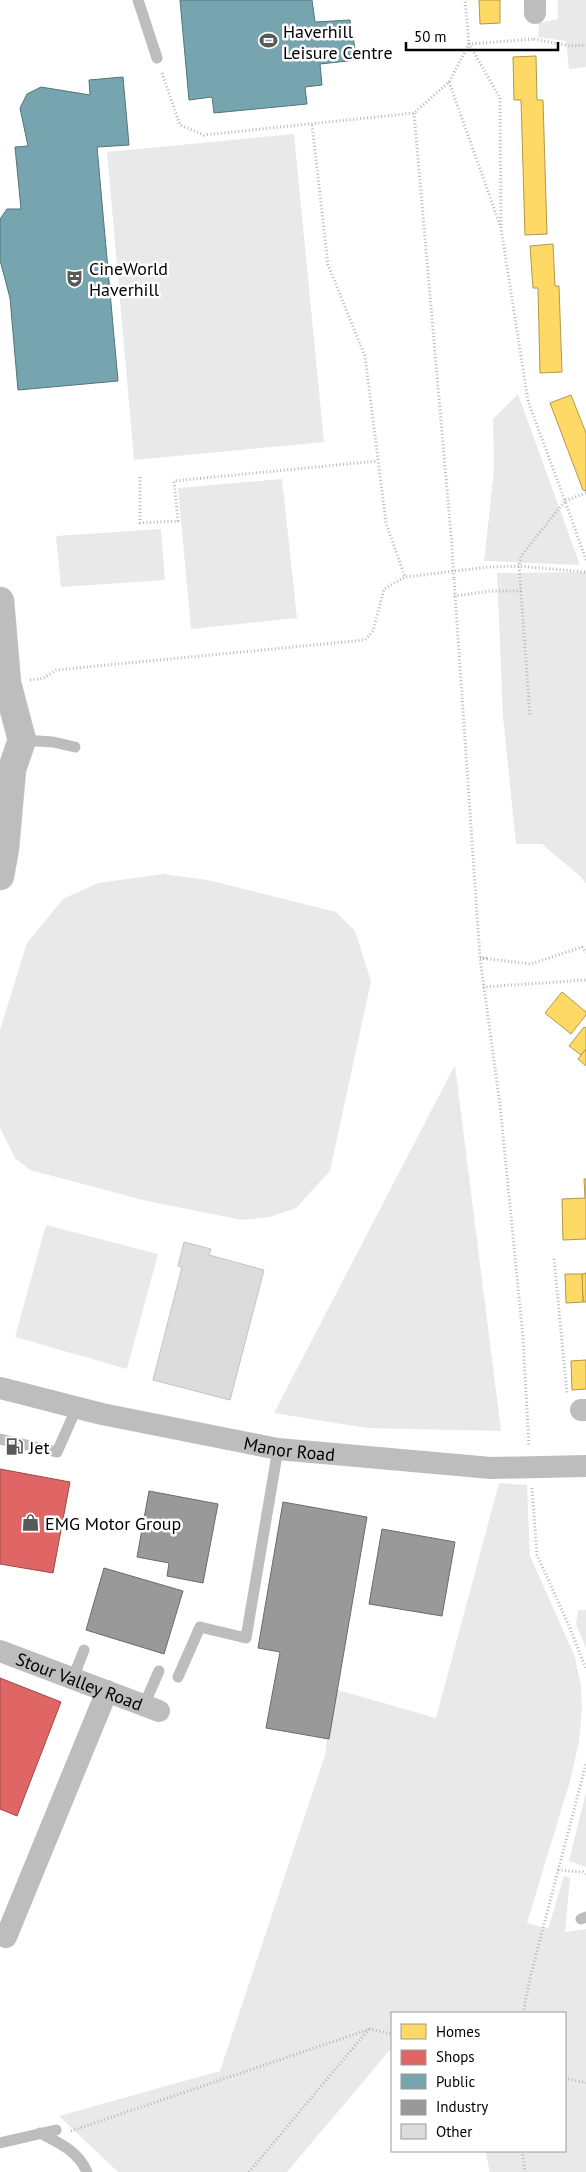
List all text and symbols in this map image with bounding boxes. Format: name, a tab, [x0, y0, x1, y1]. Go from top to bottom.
place label: Haverhill Leisure Centre	[283, 20, 393, 64]
scale bar	[406, 20, 558, 52]
text: 50 m	[414, 27, 447, 46]
sports icon: Haverhill Leisure Centre	[259, 31, 279, 51]
place label: CineWorld Haverhill	[89, 257, 168, 301]
theatre icon: CineWorld Haverhill	[65, 268, 85, 288]
street label: Manor Road	[242, 1431, 336, 1466]
place label: Jet	[28, 1436, 49, 1459]
fuel station icon: Jet	[5, 1437, 25, 1457]
place label: EMG Motor Group	[45, 1512, 181, 1535]
shop icon: EMG Motor Group	[21, 1513, 41, 1533]
street label: Stour Valley Road	[13, 1647, 146, 1715]
legend	[391, 2012, 566, 2152]
text: Homes	[436, 2022, 480, 2041]
text: Shops	[436, 2047, 475, 2066]
text: Public	[436, 2072, 475, 2091]
text: Industry	[436, 2097, 488, 2116]
text: Other	[436, 2122, 472, 2141]

